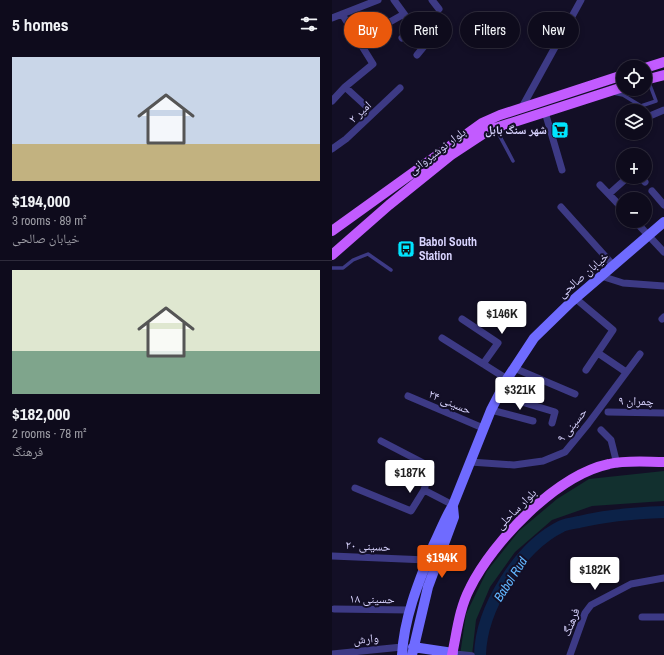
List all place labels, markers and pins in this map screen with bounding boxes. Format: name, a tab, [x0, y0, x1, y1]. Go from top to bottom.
supermarket icon: شهر سنگ بابل	[550, 120, 570, 140]
place label: شهر سنگ بابل	[485, 122, 547, 138]
place label: Babol South Station	[419, 234, 477, 264]
bus stop icon: Babol South Station	[396, 239, 416, 259]
pin: $146K	[474, 301, 530, 335]
pin: $321K	[492, 377, 548, 411]
pin: $187K	[382, 460, 438, 494]
pin: $194K	[414, 545, 470, 579]
pin: $182K	[567, 557, 623, 591]

